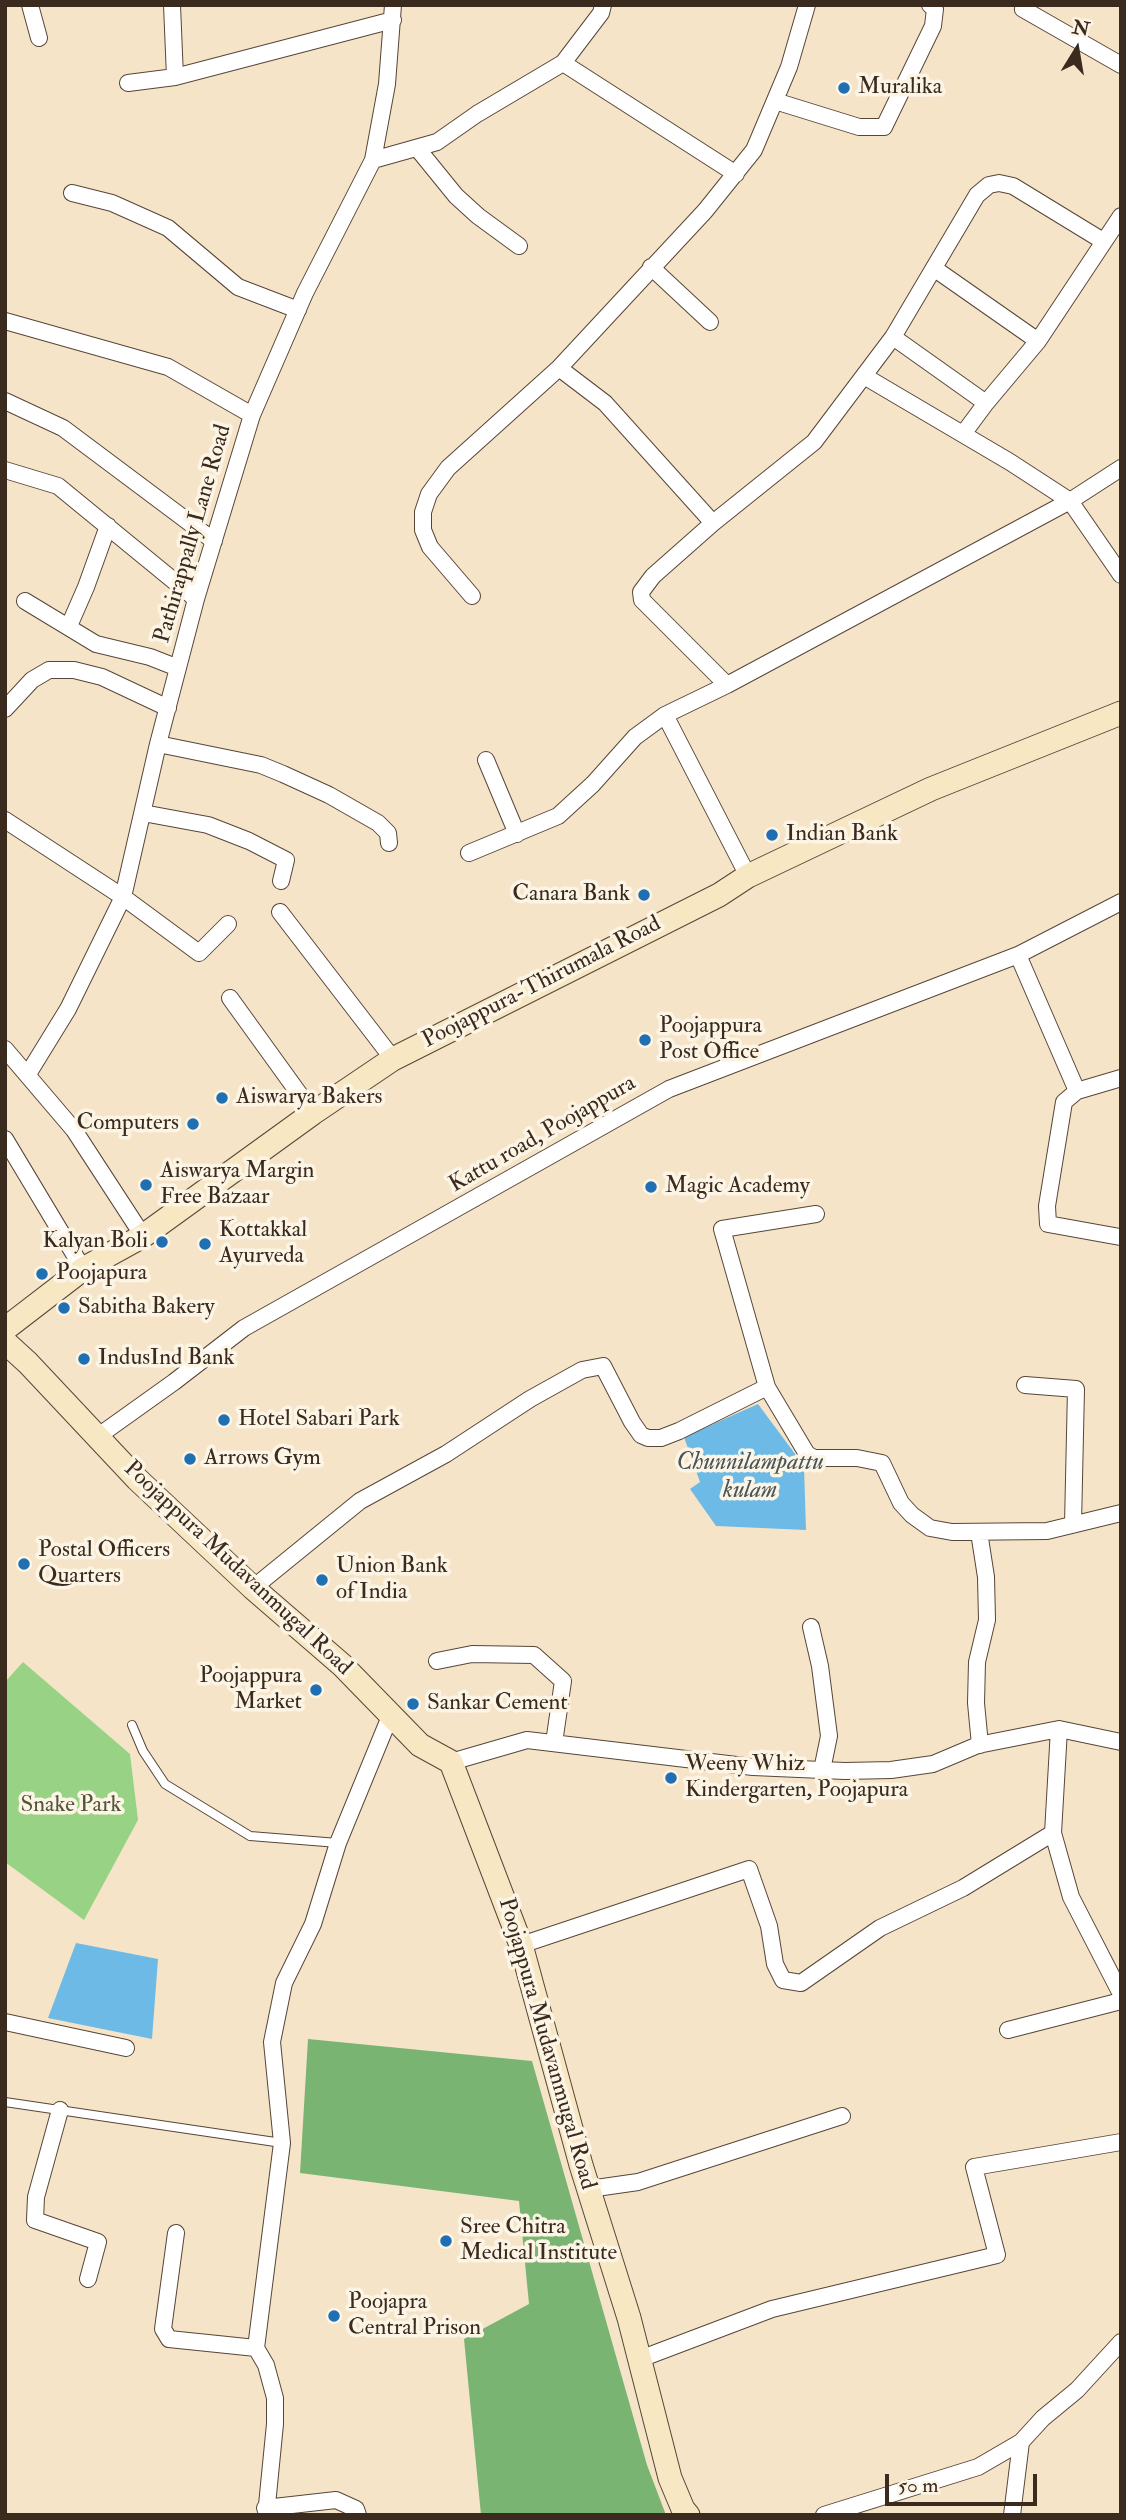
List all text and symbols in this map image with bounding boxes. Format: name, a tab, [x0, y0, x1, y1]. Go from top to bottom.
north arrow	[1042, 14, 1112, 84]
text: N	[1070, 15, 1092, 42]
place label: Muralika	[858, 74, 942, 102]
marker: Muralika	[836, 80, 852, 96]
street label: Pathirappally Lane Road	[150, 422, 238, 646]
place label: Indian Bank	[786, 821, 898, 849]
marker: Indian Bank	[764, 827, 780, 843]
place label: Canara Bank	[512, 881, 630, 909]
marker: Canara Bank	[636, 887, 652, 903]
street label: Poojappura-Thirumala Road	[418, 911, 666, 1055]
place label: Poojappura Post Office	[659, 1013, 762, 1067]
marker: Poojappura Post Office	[637, 1032, 653, 1048]
street label: Kattu road, Poojappura	[445, 1070, 641, 1200]
place label: Aiswarya Bakers	[236, 1084, 382, 1112]
marker: Aiswarya Bakers	[214, 1090, 230, 1106]
place label: Computers	[76, 1110, 179, 1138]
marker: Computers	[185, 1116, 201, 1132]
place label: Aiswarya Margin Free Bazaar	[160, 1158, 314, 1212]
place label: Magic Academy	[665, 1173, 810, 1201]
marker: Aiswarya Margin Free Bazaar	[138, 1177, 154, 1193]
marker: Magic Academy	[643, 1179, 659, 1195]
place label: Kottakkal Ayurveda	[219, 1217, 307, 1271]
place label: Kalyan Boli	[42, 1228, 148, 1256]
marker: Kalyan Boli	[154, 1234, 170, 1250]
marker: Kottakkal Ayurveda	[197, 1236, 213, 1252]
place label: Poojapura	[56, 1260, 147, 1288]
marker: Poojapura	[34, 1266, 50, 1282]
place label: Sabitha Bakery	[78, 1294, 215, 1322]
marker: Sabitha Bakery	[56, 1300, 72, 1316]
place label: IndusInd Bank	[98, 1345, 235, 1373]
marker: IndusInd Bank	[76, 1351, 92, 1367]
place label: Hotel Sabari Park	[238, 1406, 400, 1434]
marker: Hotel Sabari Park	[216, 1412, 232, 1428]
place label: Arrows Gym	[204, 1445, 321, 1473]
water label: Chunnilampattu kulam	[676, 1450, 824, 1506]
marker: Arrows Gym	[182, 1451, 198, 1467]
street label: Poojappura Mudavanmugal Road	[117, 1456, 357, 1682]
place label: Postal Officers Quarters	[38, 1537, 170, 1591]
place label: Union Bank of India	[336, 1553, 448, 1607]
marker: Postal Officers Quarters	[16, 1556, 32, 1572]
marker: Union Bank of India	[314, 1572, 330, 1588]
place label: Poojappura Market	[199, 1663, 302, 1717]
marker: Poojappura Market	[308, 1682, 324, 1698]
place label: Sankar Cement	[427, 1690, 568, 1718]
marker: Sankar Cement	[405, 1696, 421, 1712]
place label: Weeny Whiz Kindergarten, Poojapura	[685, 1751, 908, 1805]
marker: Weeny Whiz Kindergarten, Poojapura	[663, 1770, 679, 1786]
park label: Snake Park	[20, 1792, 122, 1820]
street label: Poojappura Mudavanmugal Road	[491, 1895, 601, 2193]
place label: Sree Chitra Medical Institute	[460, 2214, 617, 2268]
marker: Sree Chitra Medical Institute	[438, 2233, 454, 2249]
place label: Poojapra Central Prison	[348, 2289, 481, 2343]
marker: Poojapra Central Prison	[326, 2308, 342, 2324]
scale bar	[888, 2460, 1040, 2504]
text: 50 m	[898, 2472, 939, 2499]

